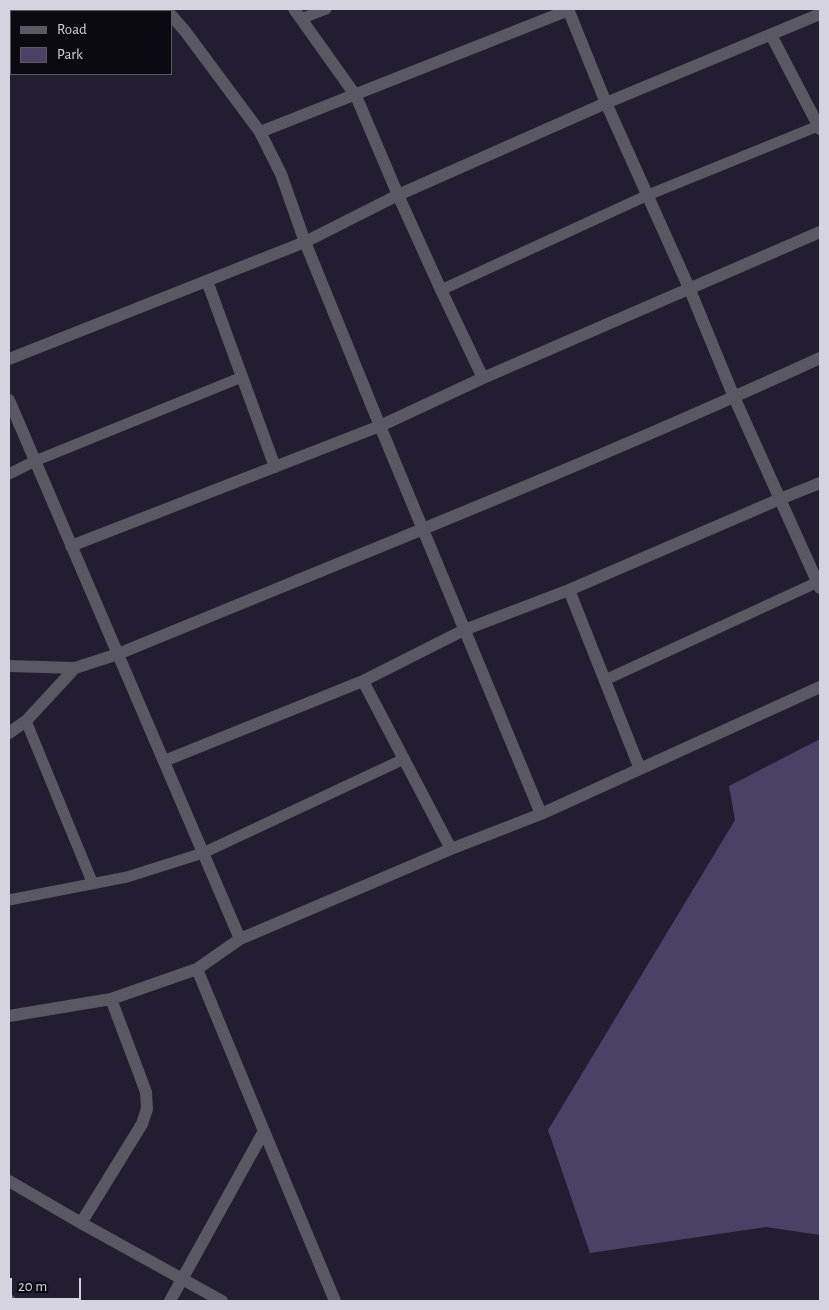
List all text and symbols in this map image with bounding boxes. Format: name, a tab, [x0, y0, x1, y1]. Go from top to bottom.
legend	[10, 10, 172, 75]
text: Road	[57, 22, 87, 37]
text: Park	[57, 47, 83, 62]
scale bar	[12, 1268, 84, 1300]
text: 20 m	[18, 1279, 47, 1294]

